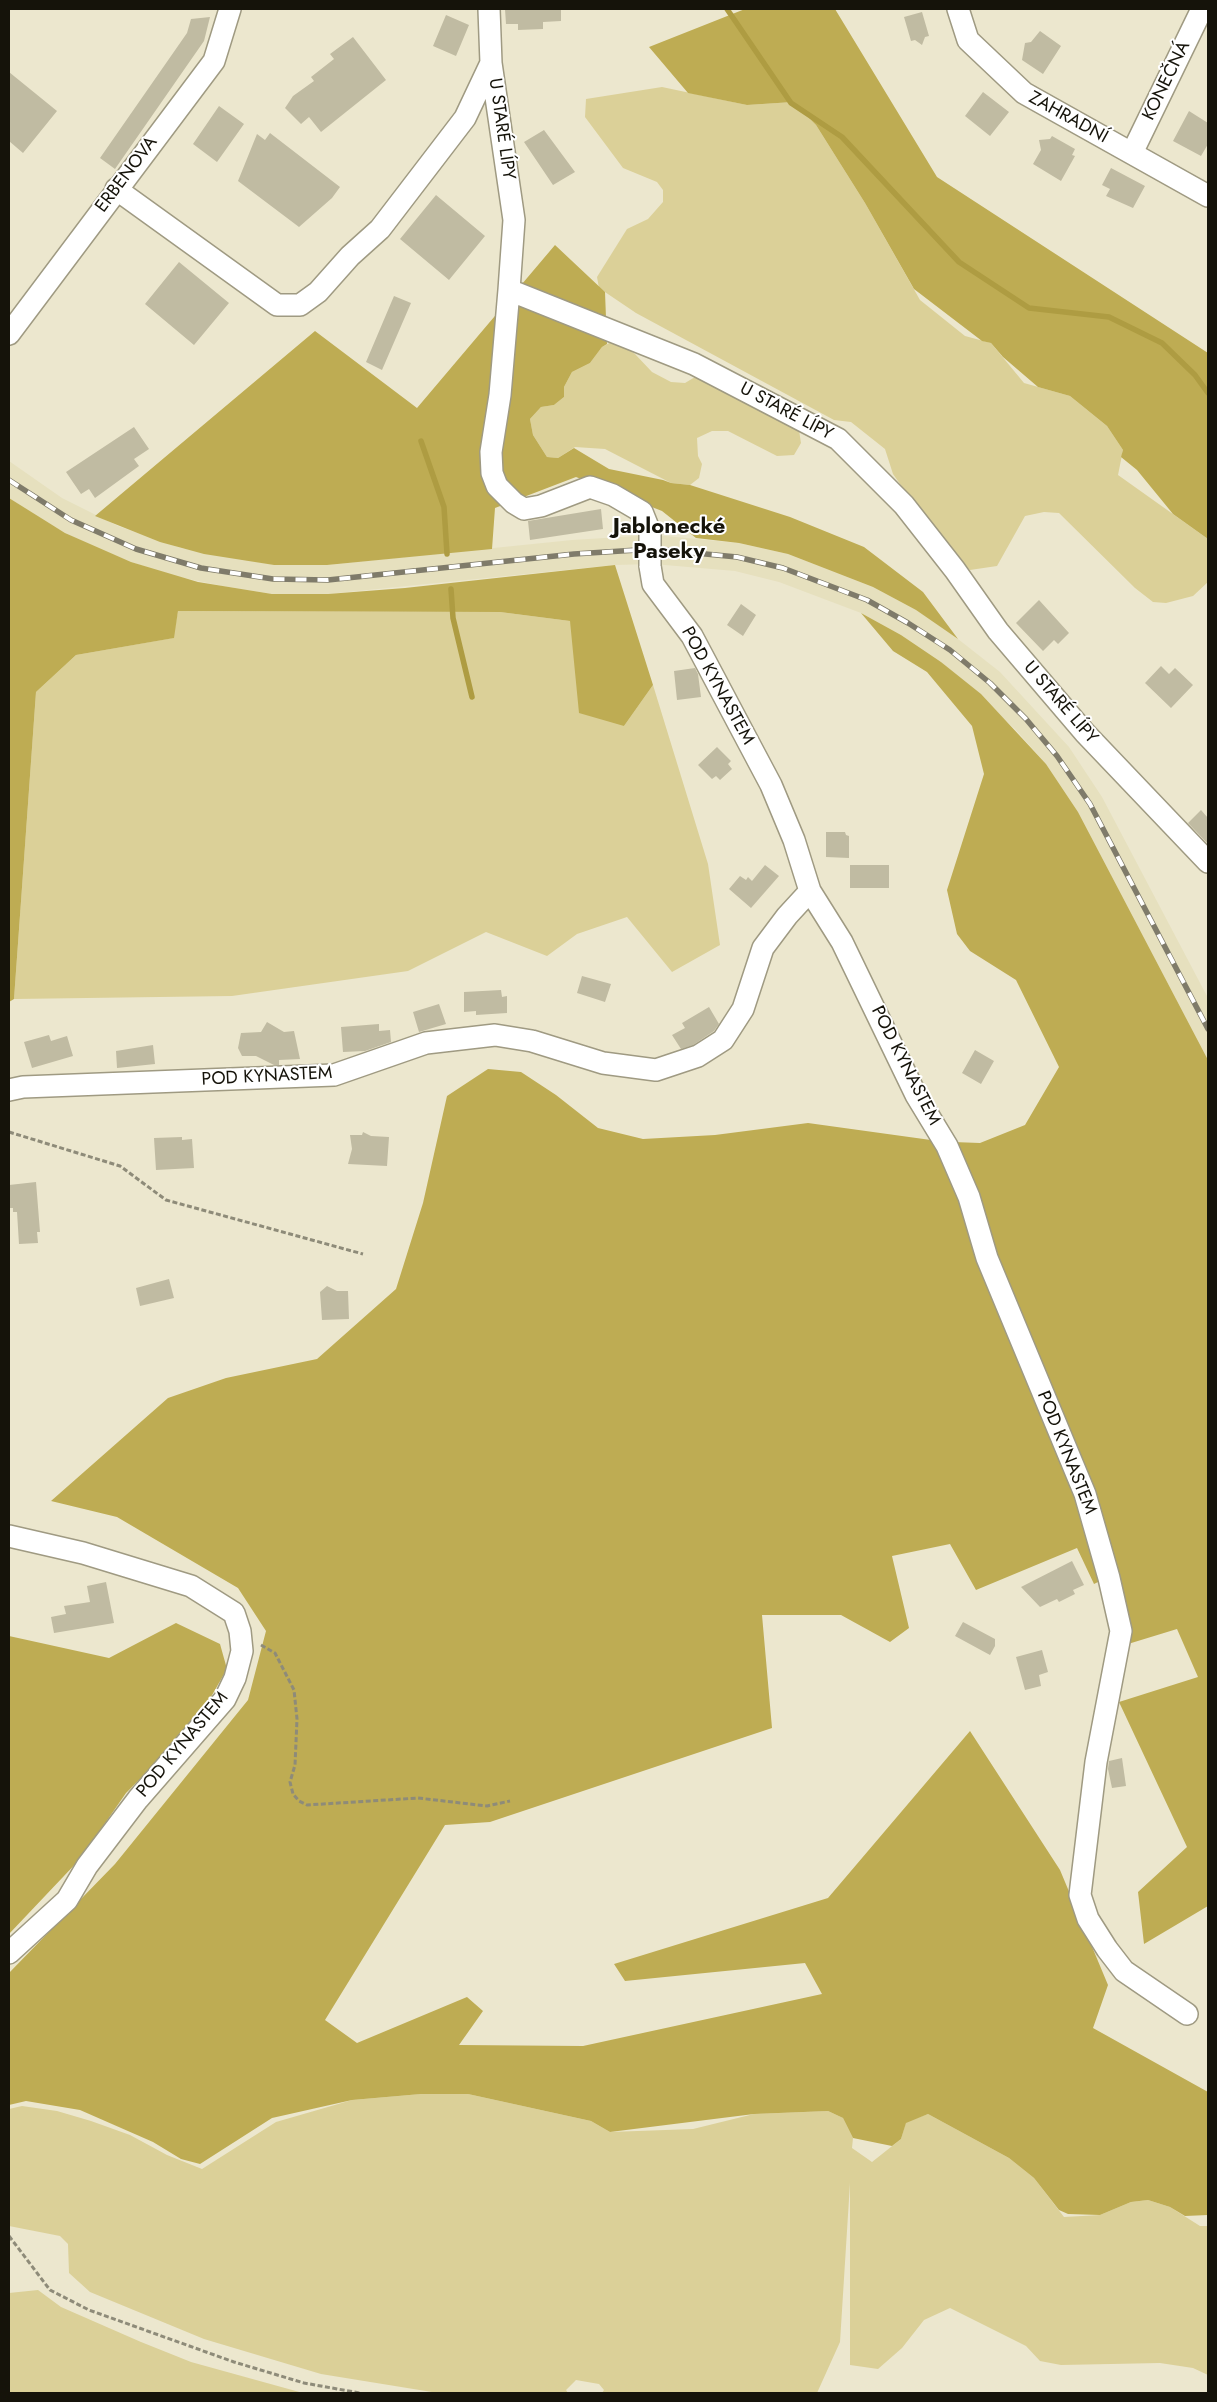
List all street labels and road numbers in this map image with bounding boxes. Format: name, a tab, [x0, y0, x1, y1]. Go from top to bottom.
street label: KONEČNÁ	[1139, 38, 1195, 124]
street label: U STARÉ LÍPY	[483, 77, 519, 181]
street label: ZAHRADNÍ	[1025, 87, 1111, 149]
street label: ERBENOVA	[91, 133, 163, 217]
street label: U STARÉ LÍPY	[736, 378, 836, 446]
street label: POD KYNASTEM	[676, 623, 758, 749]
street label: U STARÉ LÍPY	[1018, 657, 1102, 749]
street label: POD KYNASTEM	[866, 1003, 944, 1129]
street label: POD KYNASTEM	[201, 1063, 333, 1091]
street label: POD KYNASTEM	[1031, 1388, 1101, 1518]
street label: POD KYNASTEM	[133, 1688, 233, 1802]

